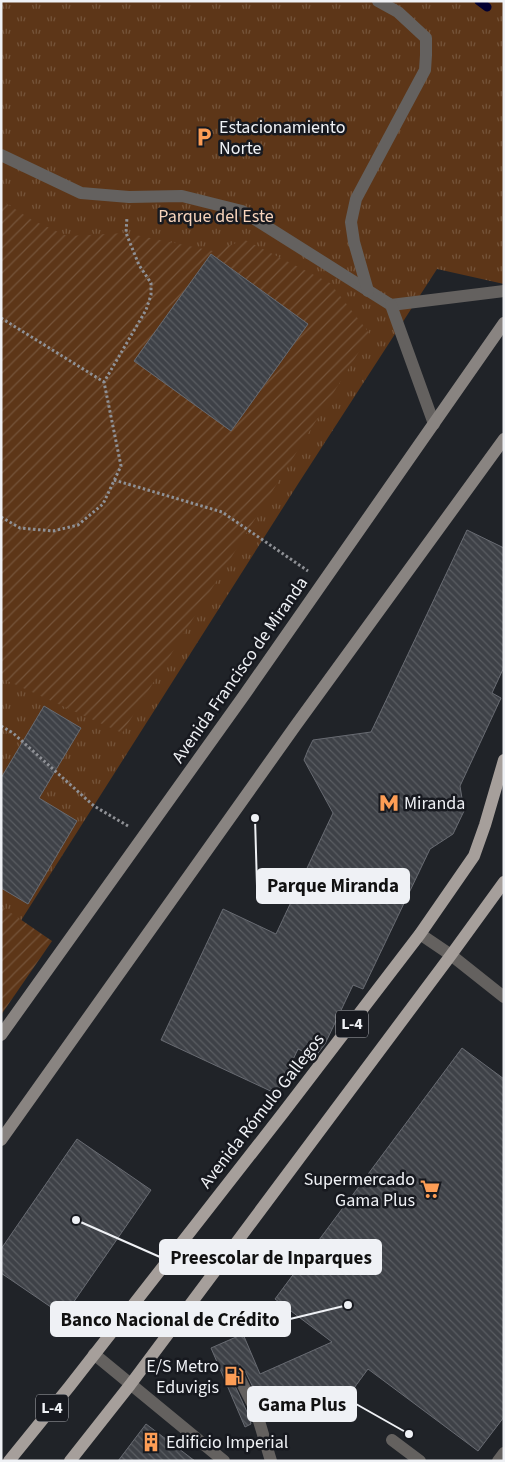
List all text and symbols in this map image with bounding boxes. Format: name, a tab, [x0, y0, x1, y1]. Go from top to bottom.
place label: Estacionamiento Norte	[219, 115, 345, 161]
parking icon: Estacionamiento Norte	[193, 126, 215, 148]
park label: Parque del Este	[158, 204, 274, 229]
street label: Avenida Francisco de Miranda	[166, 572, 314, 768]
place label: Miranda	[404, 791, 465, 816]
metro station icon: Miranda	[378, 792, 400, 814]
callout: Parque Miranda	[257, 869, 409, 903]
text: Parque Miranda	[267, 873, 399, 900]
road number: L-4	[336, 1011, 368, 1038]
street label: Avenida Rómulo Gallegos	[194, 1028, 330, 1194]
place label: Supermercado Gama Plus	[304, 1167, 415, 1213]
supermarket icon: Supermercado Gama Plus	[419, 1178, 441, 1200]
callout: Preescolar de Inparques	[160, 1240, 381, 1274]
text: Preescolar de Inparques	[170, 1245, 372, 1272]
callout: Banco Nacional de Crédito	[51, 1302, 290, 1336]
text: Banco Nacional de Crédito	[61, 1307, 279, 1334]
place label: E/S Metro Eduvigis	[146, 1354, 219, 1400]
fuel station icon: E/S Metro Eduvigis	[223, 1365, 245, 1387]
callout: Gama Plus	[248, 1387, 356, 1421]
text: Gama Plus	[258, 1392, 346, 1419]
road number: L-4	[36, 1395, 68, 1422]
place label: Edificio Imperial	[166, 1430, 288, 1455]
building icon: Edificio Imperial	[140, 1431, 162, 1453]

